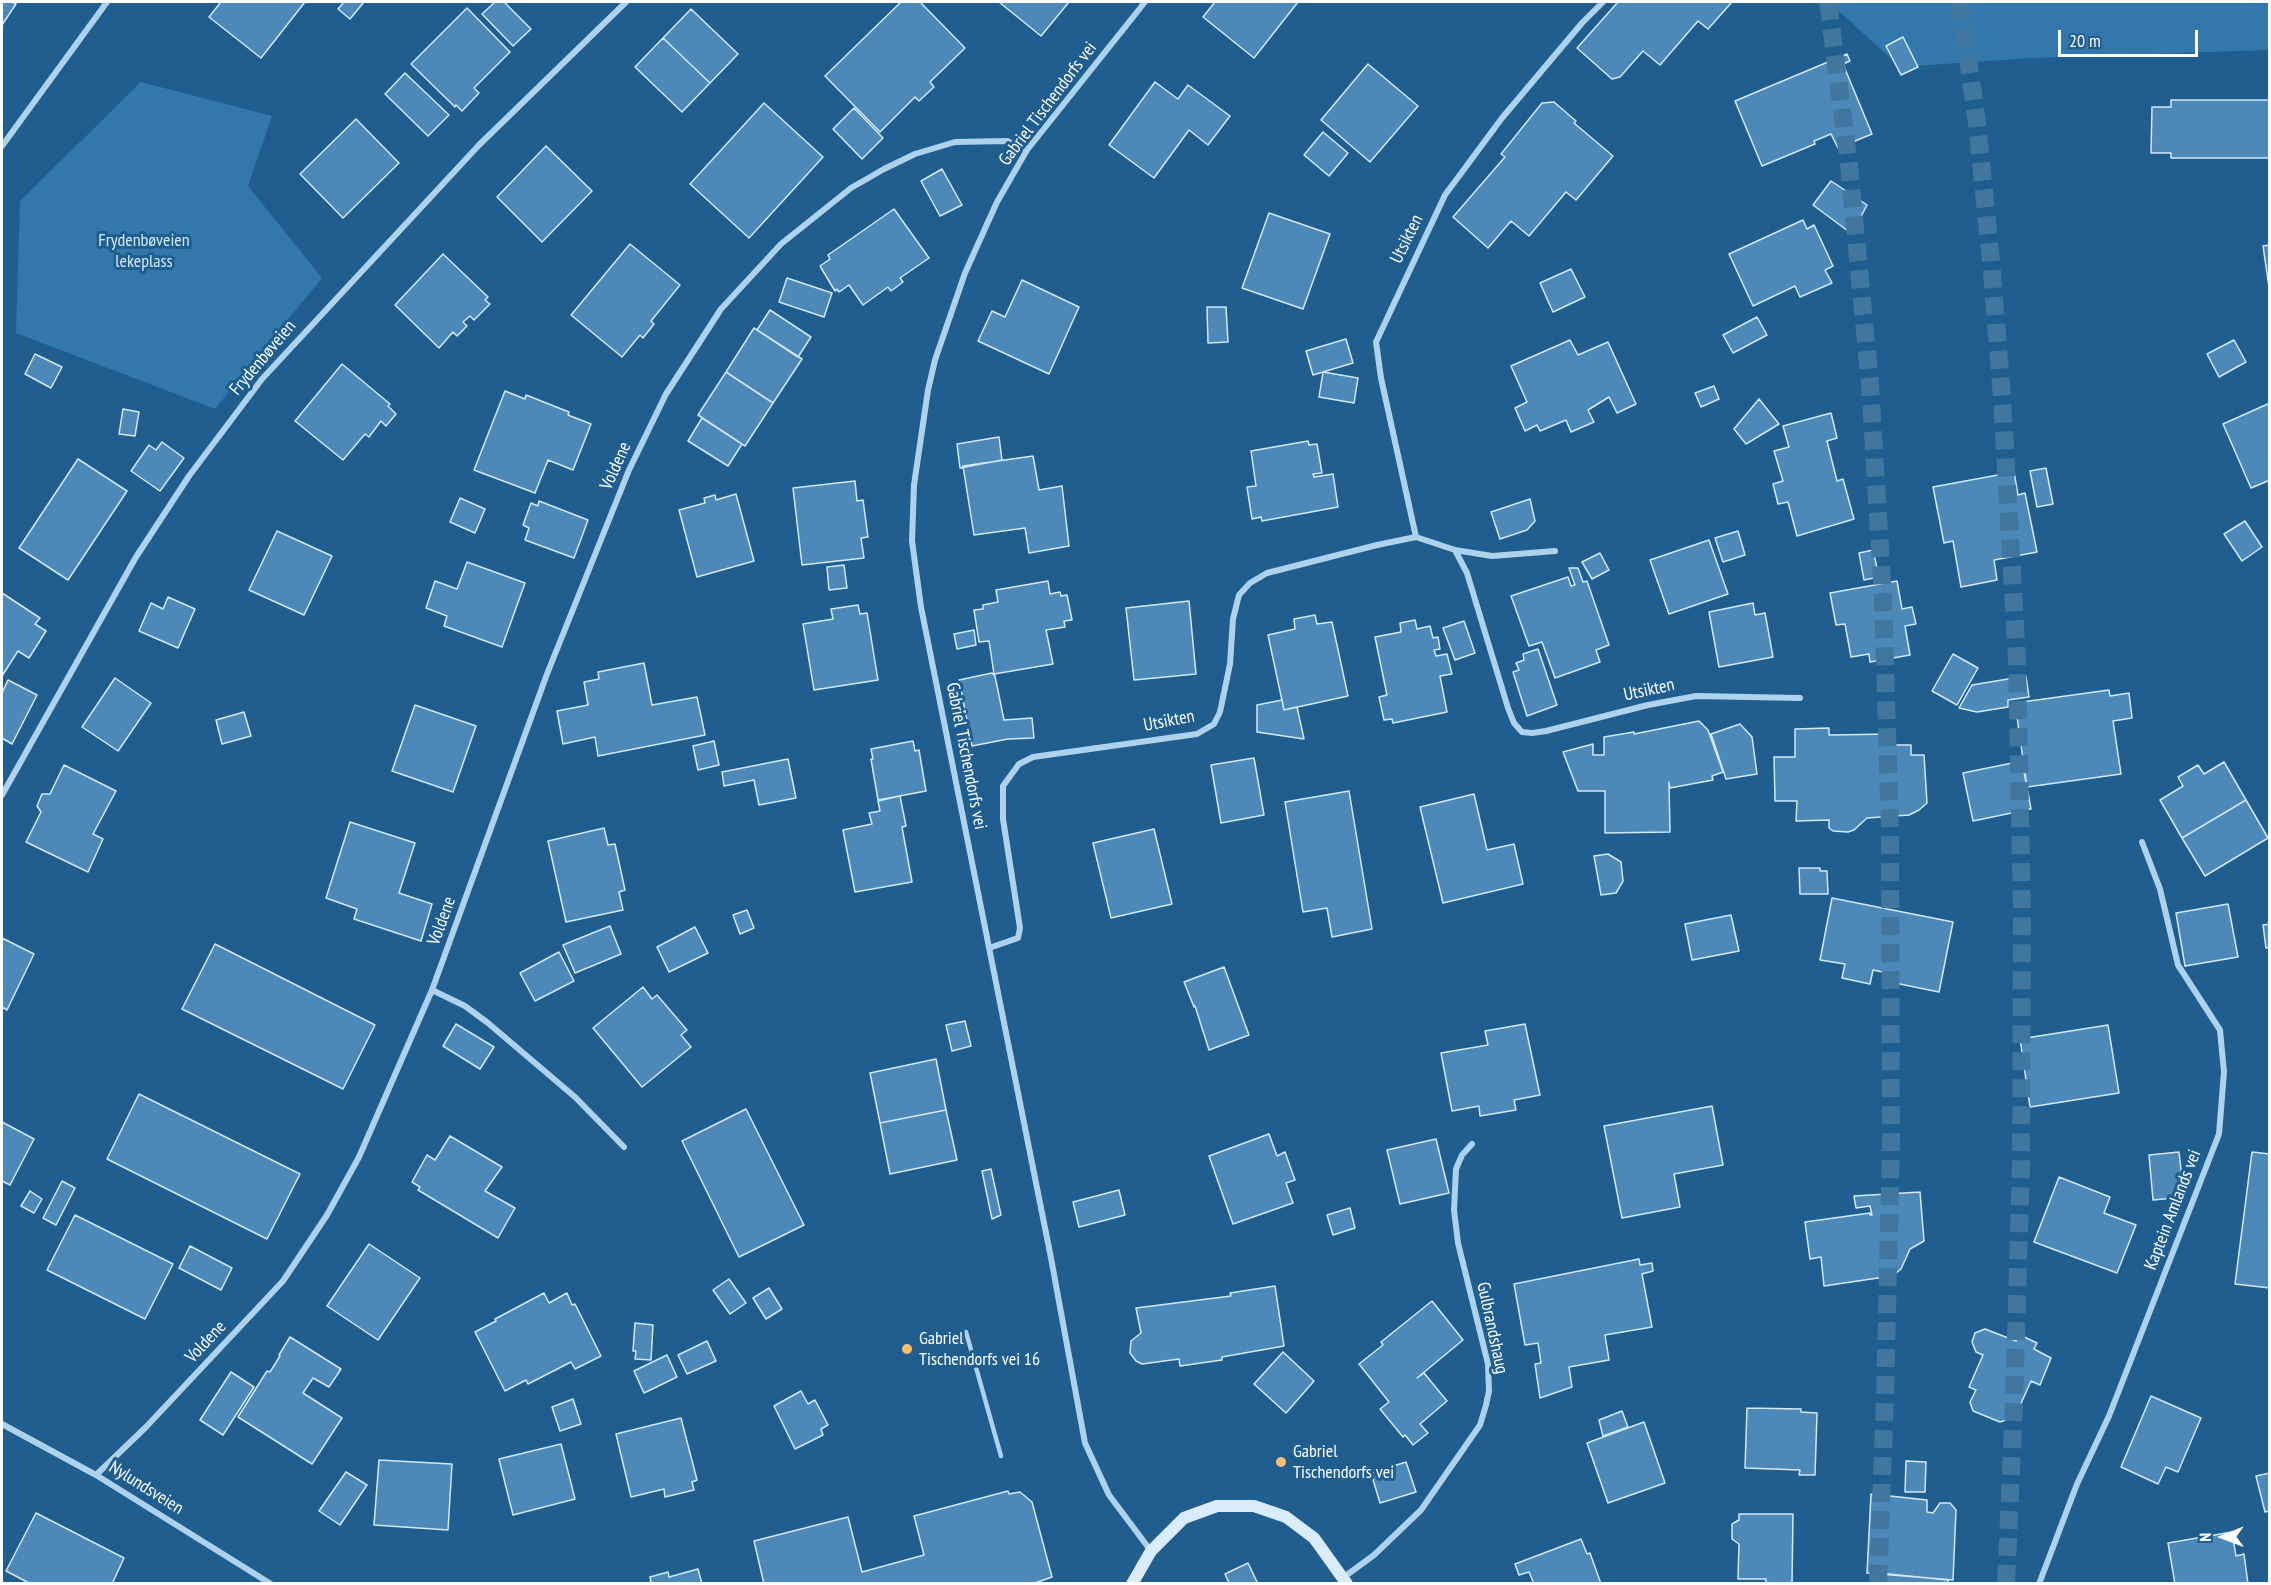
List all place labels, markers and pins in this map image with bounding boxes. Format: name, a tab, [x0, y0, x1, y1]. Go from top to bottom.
place label: Gabriel Tischendorfs vei 16	[919, 1328, 1040, 1370]
marker: Gabriel Tischendorfs vei 16	[900, 1342, 914, 1356]
place label: Gabriel Tischendorfs vei	[1293, 1441, 1394, 1484]
marker: Gabriel Tischendorfs vei	[1274, 1455, 1288, 1469]

